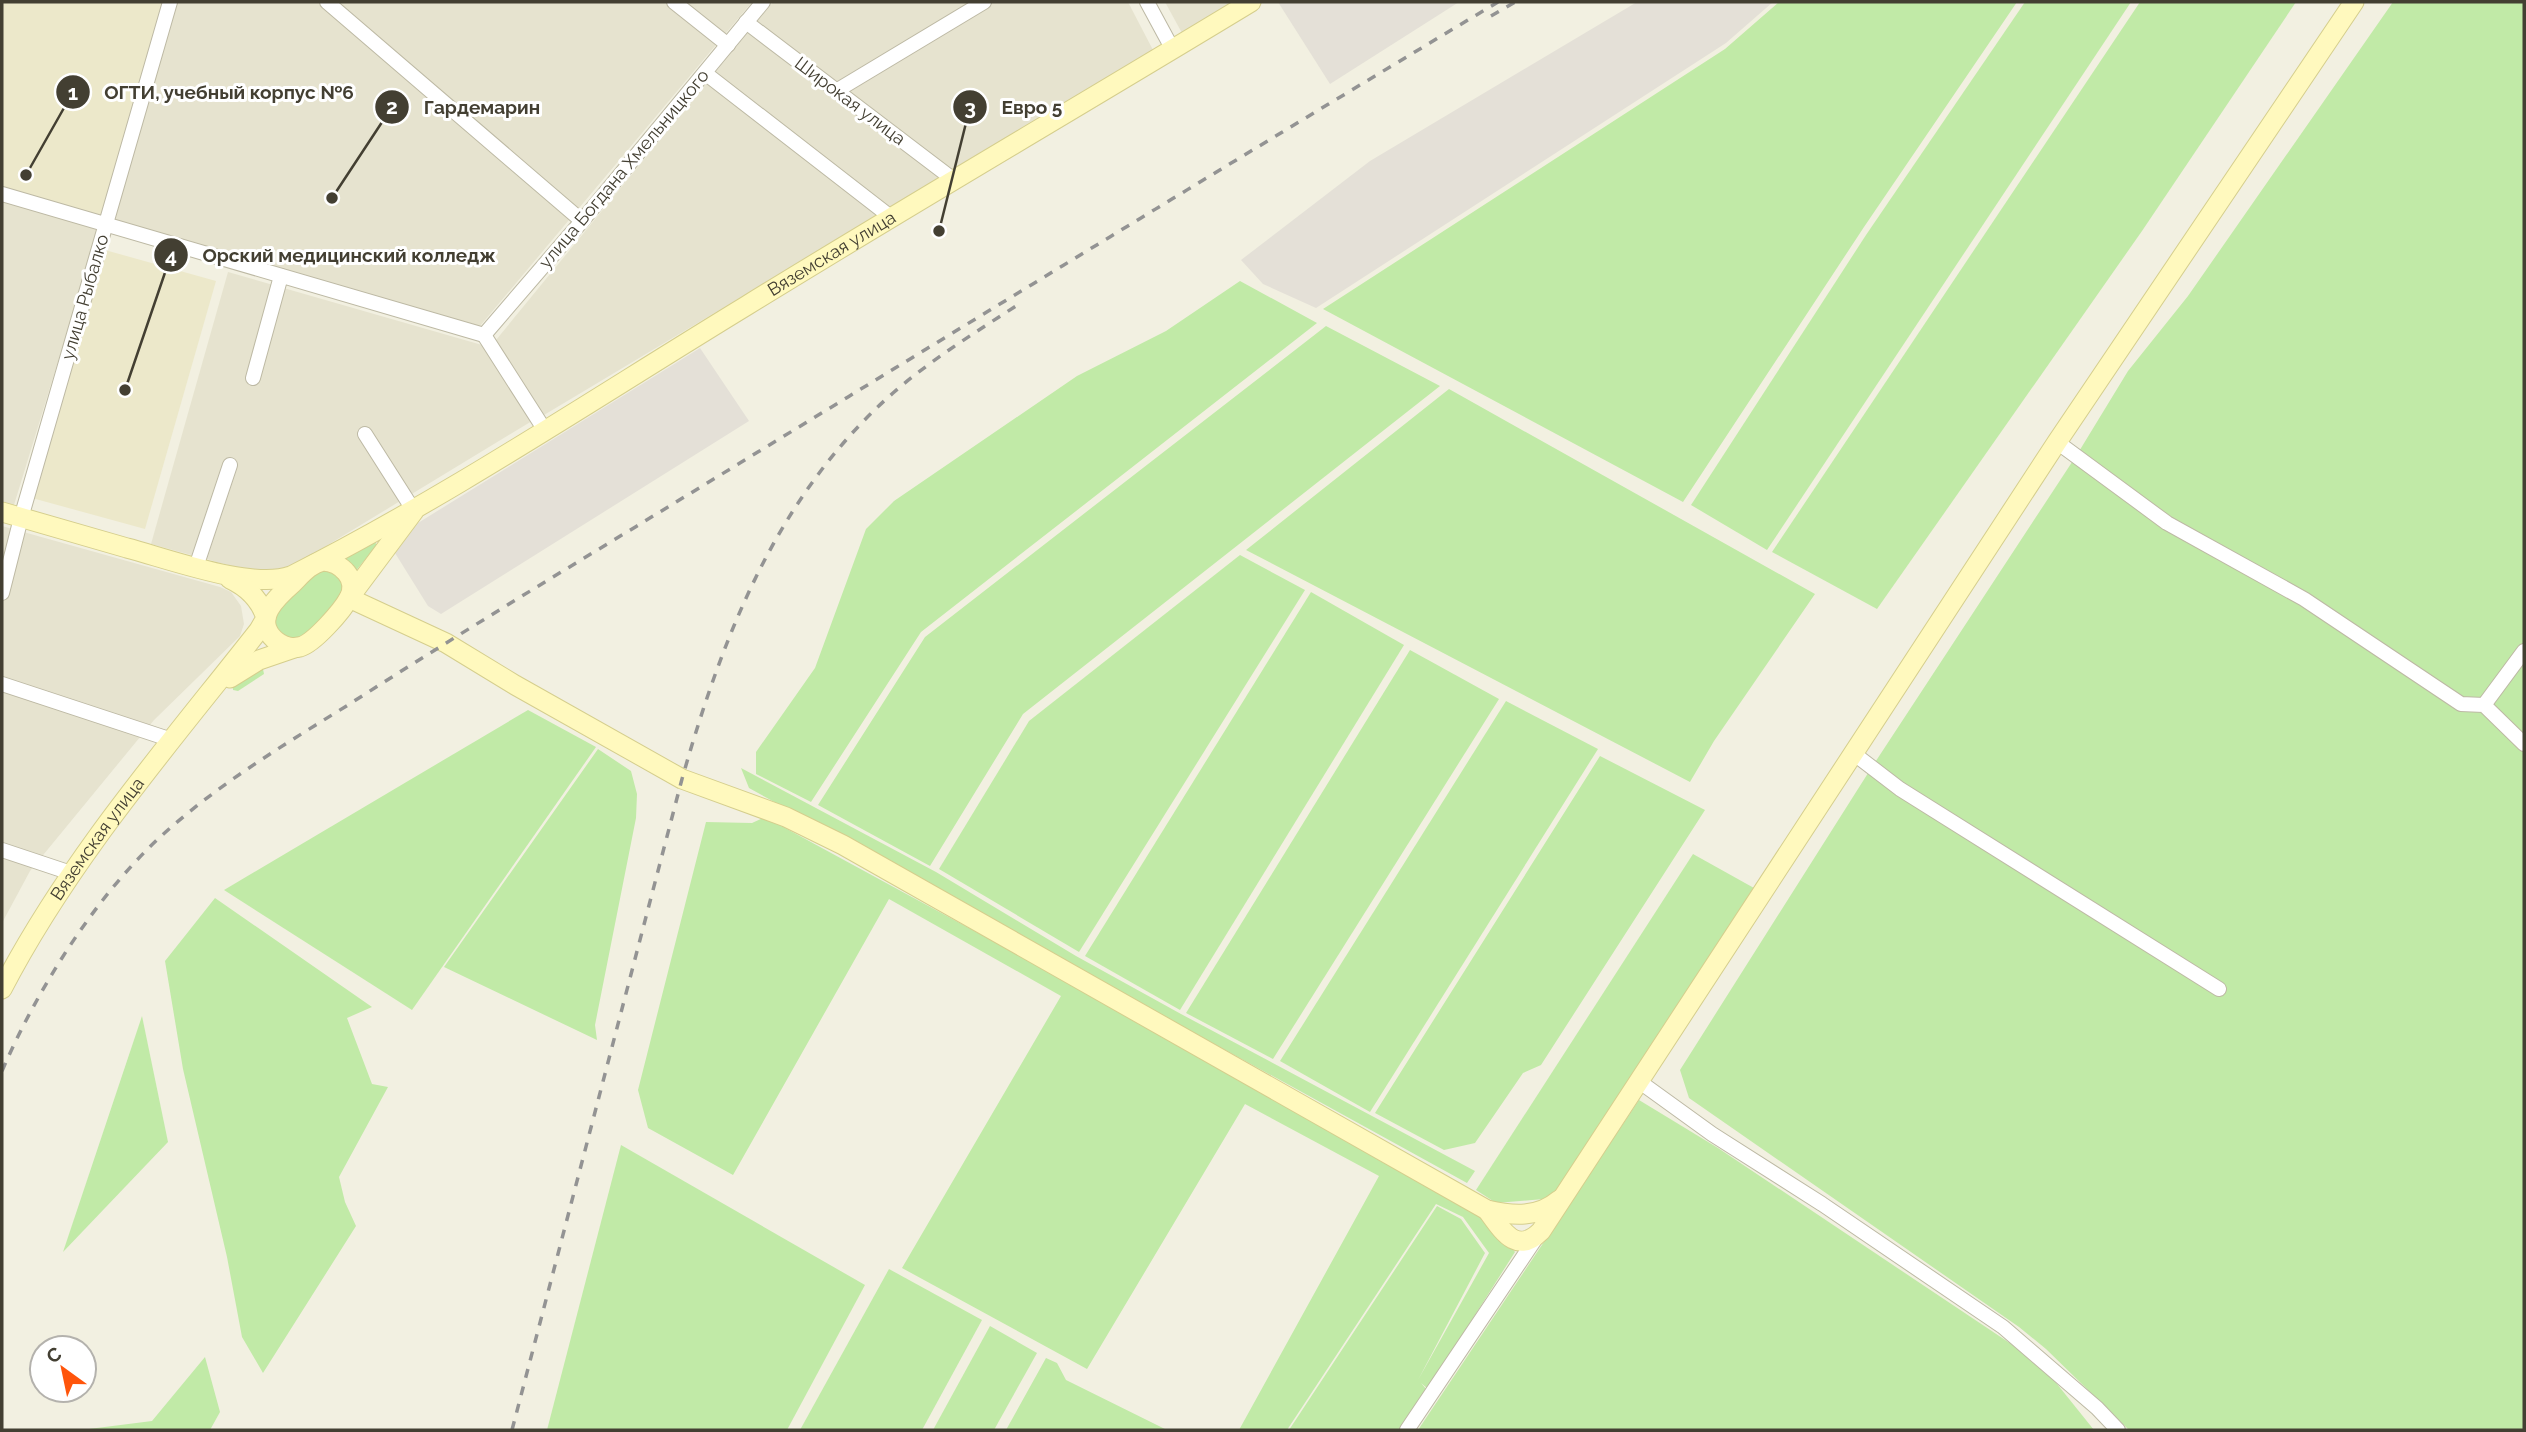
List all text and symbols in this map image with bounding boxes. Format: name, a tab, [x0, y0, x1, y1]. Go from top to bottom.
street label: Широкая улица	[791, 52, 910, 149]
street label: улица Богдана Хмельницкого	[534, 65, 713, 272]
callout: ОГТИ, учебный корпус №6	[55, 72, 368, 112]
text: 1	[68, 80, 78, 105]
text: ОГТИ, учебный корпус №6	[104, 81, 354, 103]
callout: Гардемарин	[374, 87, 554, 127]
callout: Евро 5	[953, 87, 1076, 127]
text: 2	[386, 94, 398, 119]
text: 3	[964, 95, 976, 120]
text: Гардемарин	[424, 96, 540, 118]
text: Евро 5	[1002, 96, 1062, 118]
street label: Вяземская улица	[764, 206, 899, 300]
street label: улица Рыбалко	[57, 231, 113, 362]
callout: Орский медицинский колледж	[153, 235, 509, 275]
text: 4	[165, 243, 177, 268]
text: Орский медицинский колледж	[203, 244, 495, 266]
street label: Вяземская улица	[46, 773, 148, 904]
north arrow	[28, 1334, 98, 1404]
text: С	[42, 1342, 65, 1368]

